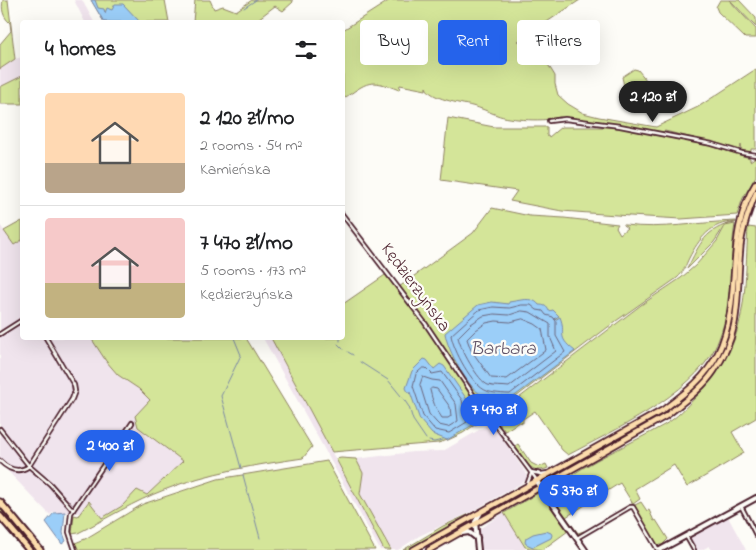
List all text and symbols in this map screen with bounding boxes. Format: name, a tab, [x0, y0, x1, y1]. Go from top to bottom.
chip: Buy	[360, 20, 428, 65]
chip: Rent	[438, 20, 507, 65]
chip: Filters	[517, 20, 600, 65]
text: 4 homes	[45, 35, 116, 65]
icon: filters	[292, 36, 320, 64]
pin: 2 120 zł	[601, 80, 705, 123]
text: 2 120 zł	[630, 85, 676, 109]
text: 2 120 zł/mo	[200, 104, 294, 134]
icon: home	[85, 113, 145, 173]
text: 2 rooms · 54 m²	[200, 134, 302, 158]
text: Kamieńska	[200, 158, 271, 182]
text: 7 470 zł/mo	[200, 229, 293, 259]
icon: home	[85, 238, 145, 298]
street label: Kędzierzyńska	[374, 238, 456, 338]
text: 5 rooms · 173 m²	[200, 259, 306, 283]
text: Kędzierzyńska	[200, 283, 293, 307]
water label: Barbara	[470, 336, 536, 363]
pin: 7 470 zł	[442, 394, 546, 436]
text: 7 470 zł	[471, 398, 517, 422]
pin: 2 400 zł	[58, 430, 162, 472]
text: 2 400 zł	[87, 434, 133, 458]
pin: 5 370 zł	[521, 474, 625, 517]
text: 5 370 zł	[549, 479, 597, 503]

